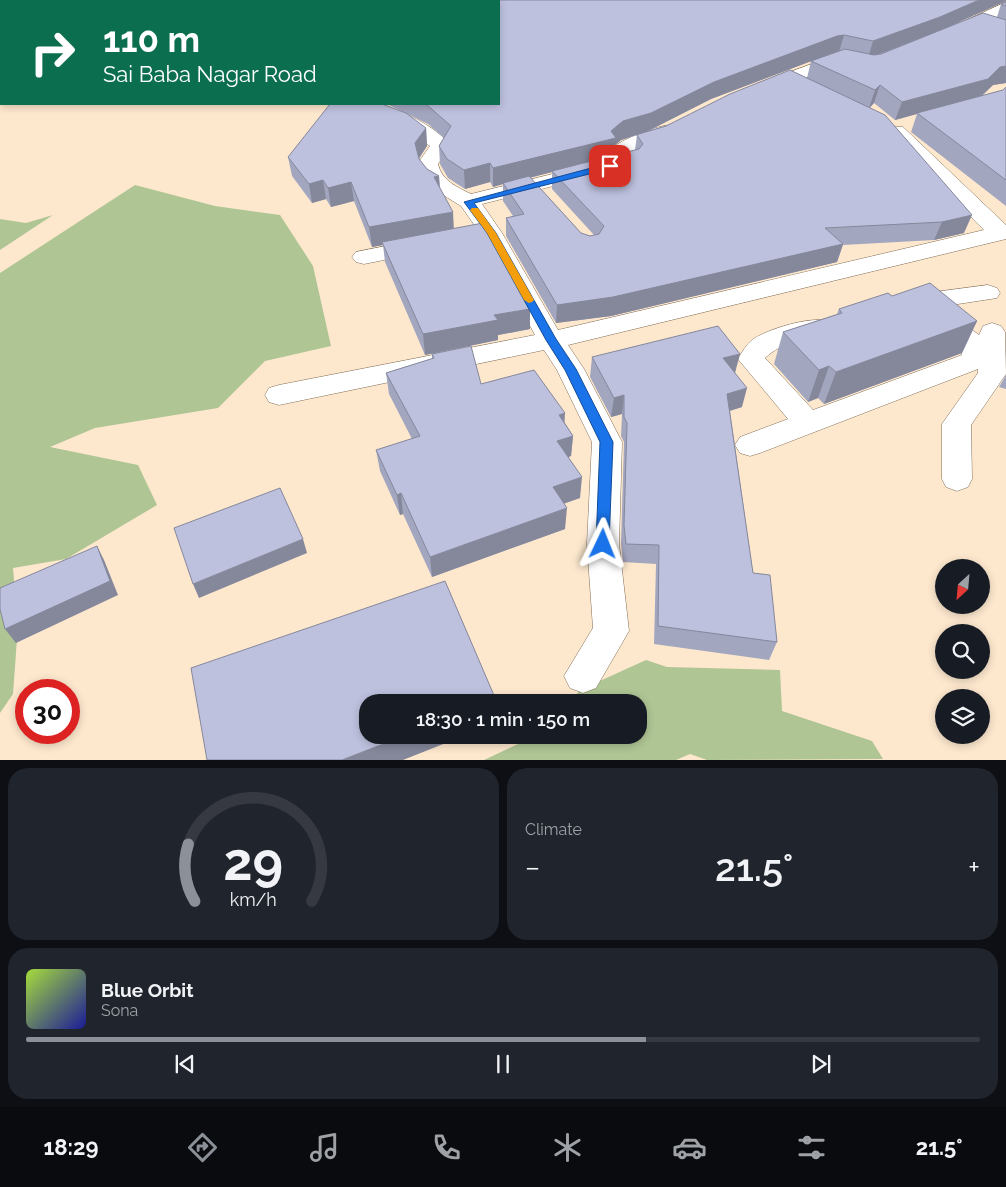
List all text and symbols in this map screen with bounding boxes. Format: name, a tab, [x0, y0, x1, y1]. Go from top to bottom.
text: 110 m	[103, 19, 200, 60]
icon: right	[20, 20, 85, 85]
text: Sai Baba Nagar Road	[103, 61, 317, 87]
pin	[589, 145, 631, 187]
icon: arrive	[596, 152, 624, 180]
position arrow	[576, 517, 628, 569]
north arrow	[935, 559, 990, 614]
map controls	[935, 559, 990, 744]
button: search	[935, 624, 990, 679]
speed limit sign: 30	[15, 679, 80, 744]
button: layers	[935, 689, 990, 744]
text: 18:30 · 1 min · 150 m	[416, 708, 590, 730]
text: Climate	[525, 820, 582, 839]
text: 29	[224, 831, 283, 892]
text: 21.5°	[715, 845, 793, 890]
text: −	[525, 851, 540, 884]
text: +	[968, 851, 980, 884]
text: km/h	[230, 889, 277, 910]
text: Blue Orbit	[101, 979, 193, 1001]
text: Sona	[101, 1001, 138, 1020]
icon: previous	[171, 1050, 199, 1078]
icon: pause	[489, 1050, 517, 1078]
icon: next	[807, 1050, 835, 1078]
icon: directions	[185, 1130, 220, 1165]
icon: music	[307, 1130, 342, 1165]
icon: phone	[429, 1130, 464, 1165]
icon: climate	[550, 1130, 585, 1165]
icon: car	[672, 1130, 707, 1165]
icon: filters	[794, 1130, 829, 1165]
text: 18:29	[43, 1134, 98, 1160]
text: 21.5°	[916, 1134, 963, 1160]

